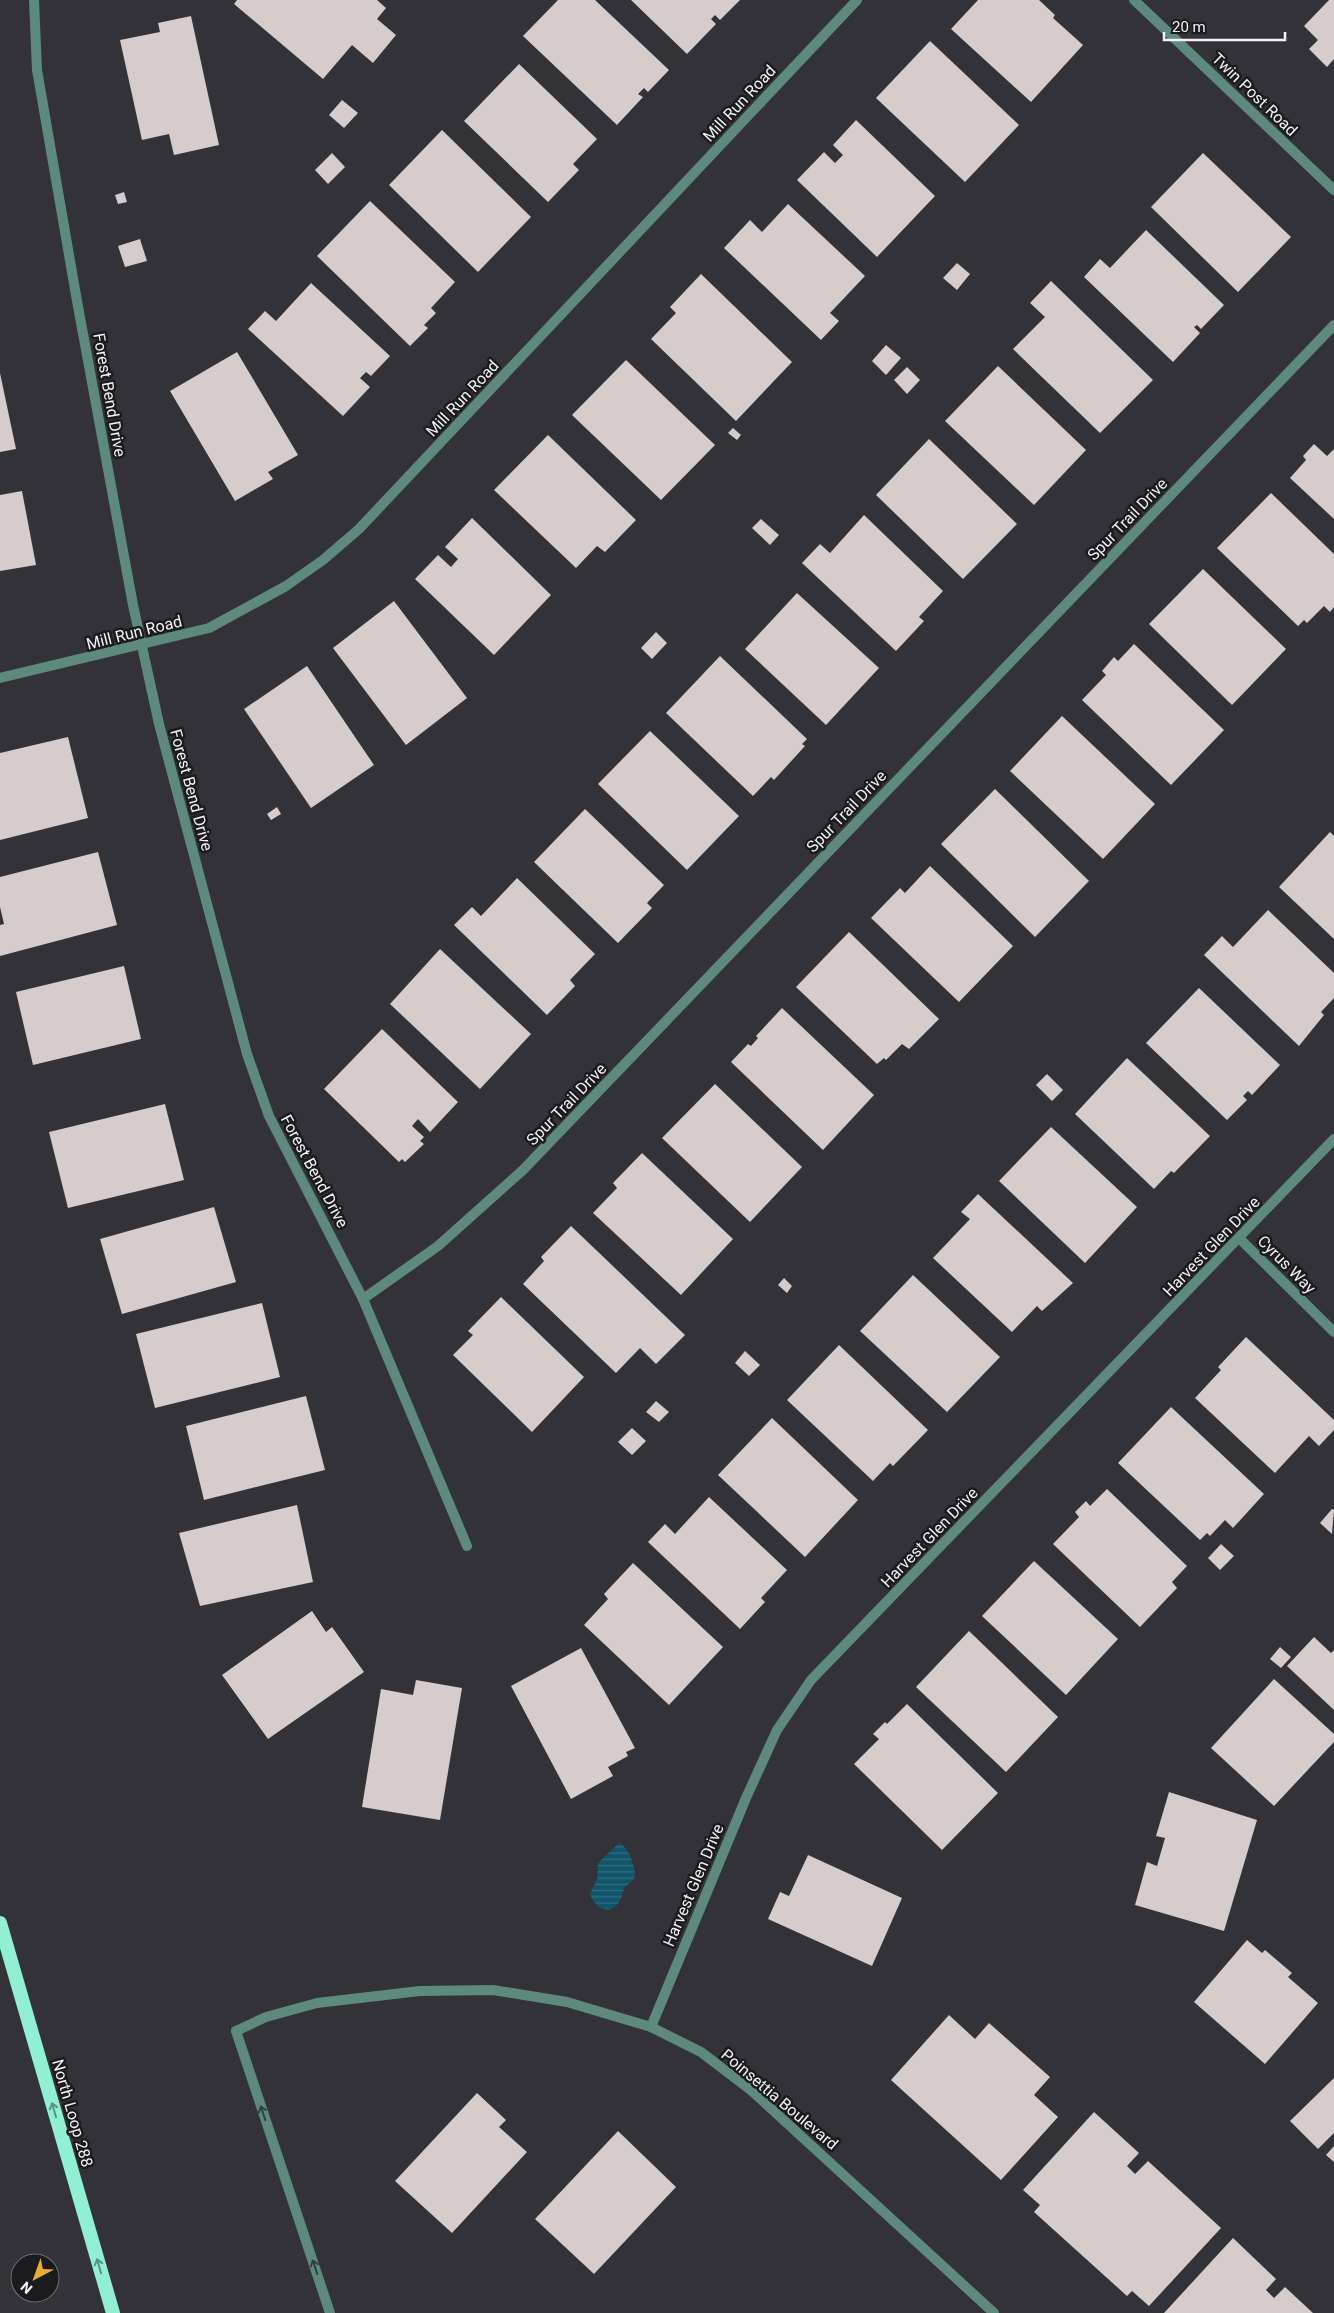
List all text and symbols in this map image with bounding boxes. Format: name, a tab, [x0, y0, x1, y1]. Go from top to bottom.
scale bar	[1164, 10, 1285, 42]
text: 20 m	[1172, 18, 1206, 36]
street label: Twin Post Road	[1208, 49, 1301, 140]
street label: Mill Run Road	[699, 61, 780, 146]
street label: Forest Bend Drive	[89, 332, 130, 458]
street label: Mill Run Road	[422, 356, 503, 441]
street label: Spur Trail Drive	[1083, 474, 1171, 564]
street label: Mill Run Road	[84, 611, 184, 654]
street label: Forest Bend Drive	[166, 727, 217, 853]
street label: Spur Trail Drive	[802, 766, 890, 856]
street label: Spur Trail Drive	[522, 1059, 610, 1149]
street label: Forest Bend Drive	[277, 1111, 352, 1231]
street label: Harvest Glen Drive	[1159, 1193, 1264, 1300]
street label: Cyrus Way	[1254, 1231, 1320, 1298]
street label: Harvest Glen Drive	[877, 1484, 982, 1591]
street label: Harvest Glen Drive	[659, 1821, 728, 1949]
street label: Poinsettia Boulevard	[717, 2045, 842, 2154]
street label: North Loop 288	[48, 2057, 97, 2169]
one-way arrow	[49, 2102, 59, 2118]
one-way arrow	[258, 2105, 268, 2121]
north arrow	[10, 2253, 60, 2303]
one-way arrow	[94, 2259, 104, 2275]
one-way arrow	[309, 2259, 319, 2275]
text: N	[17, 2279, 35, 2297]

